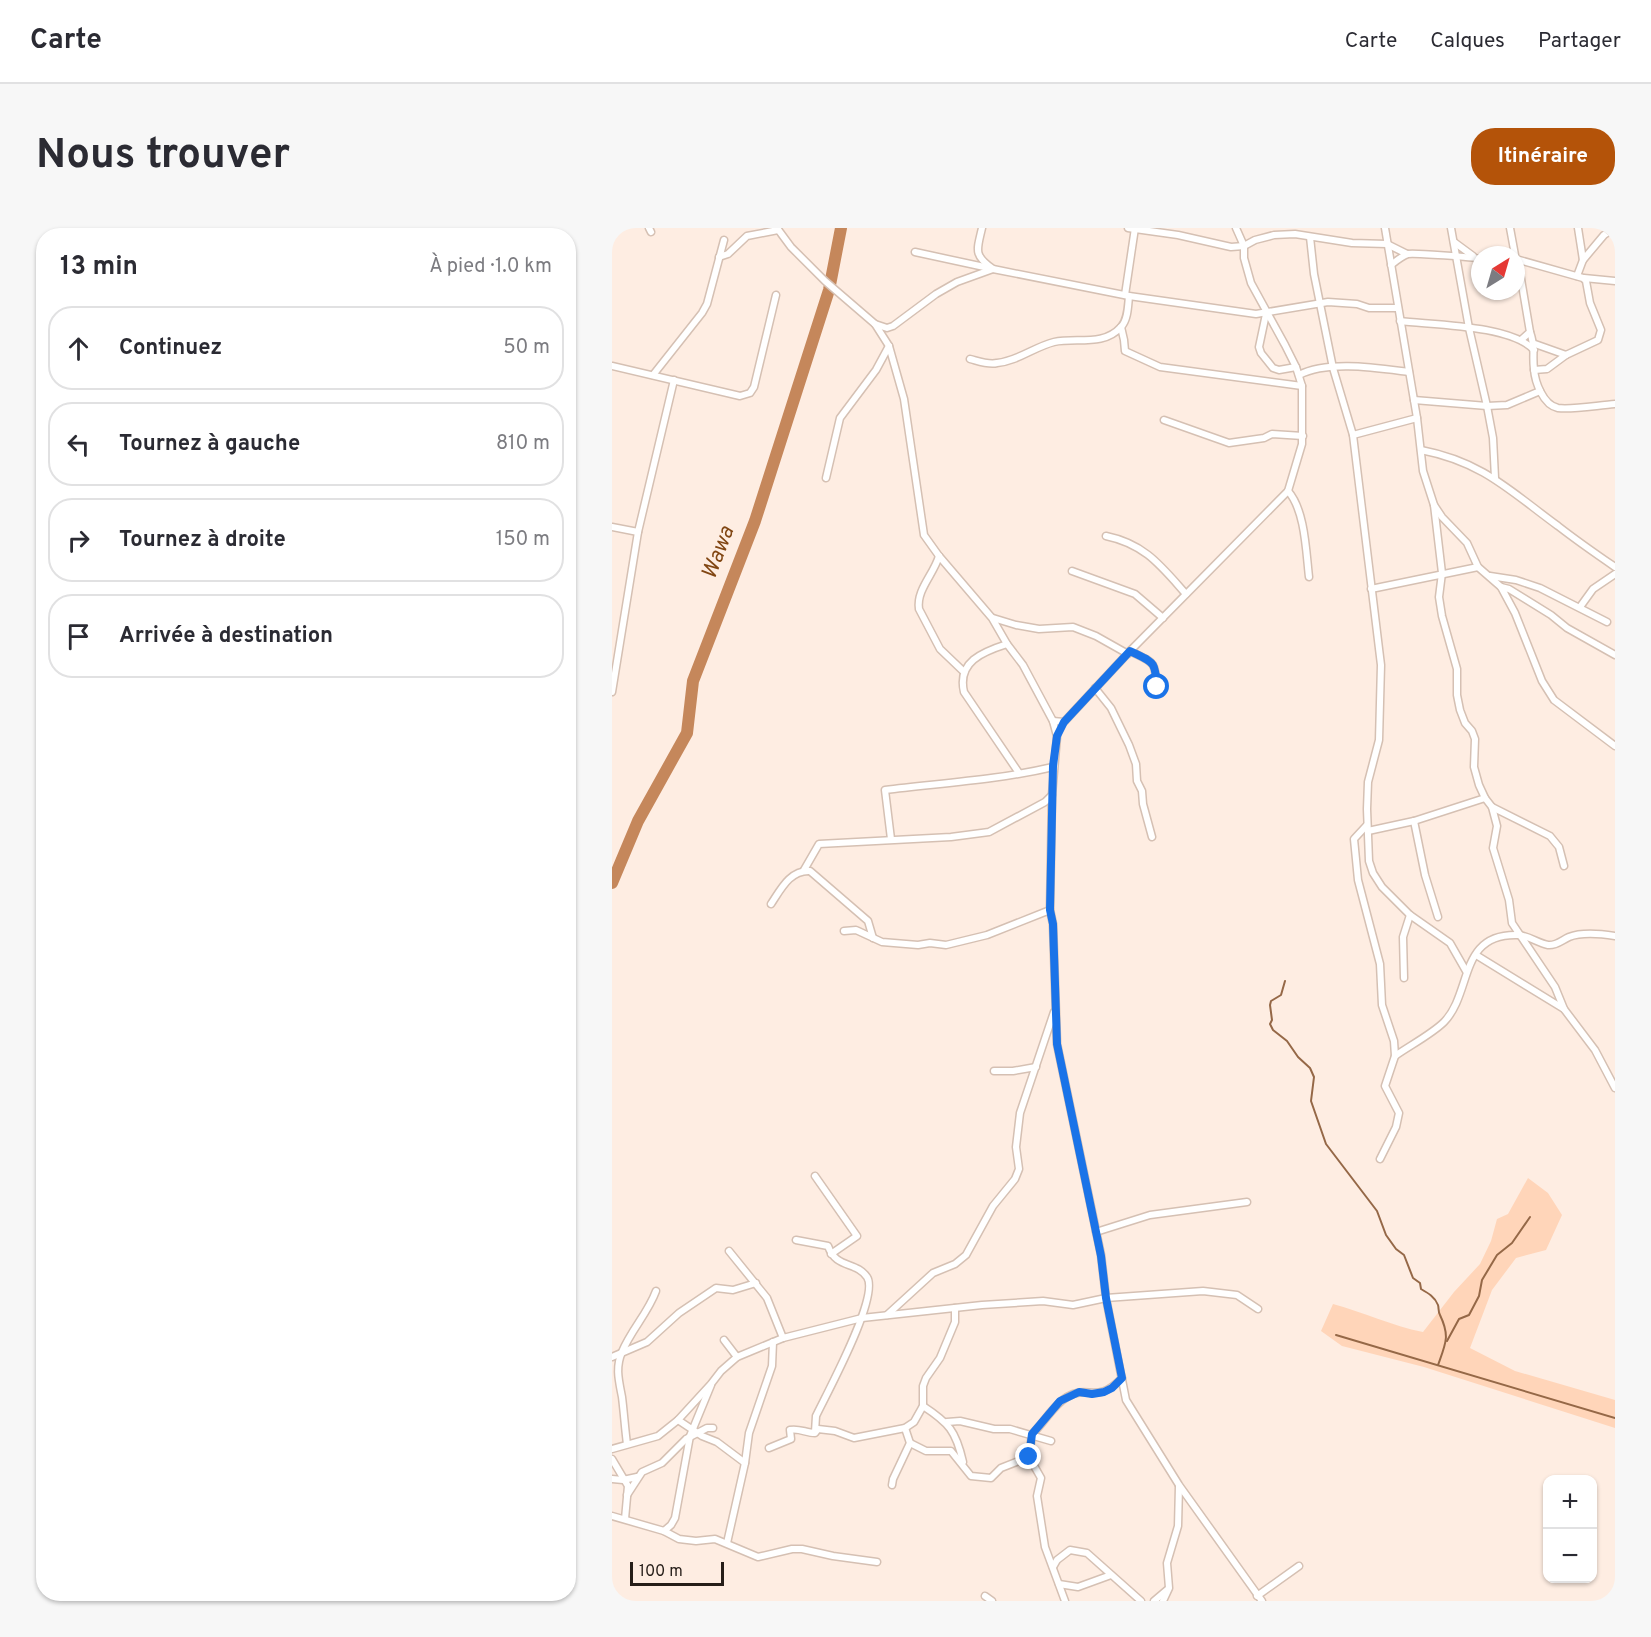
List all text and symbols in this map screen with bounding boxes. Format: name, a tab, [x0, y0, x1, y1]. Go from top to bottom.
text: Carte	[30, 23, 102, 59]
text: Carte	[1345, 28, 1397, 55]
text: Calques	[1430, 28, 1505, 55]
text: Partager	[1538, 28, 1621, 55]
button: Itinéraire	[1471, 128, 1615, 185]
text: Nous trouver	[36, 130, 290, 183]
north arrow	[1471, 246, 1525, 300]
text: 13 min	[60, 251, 138, 284]
text: À pied · 1.0 km	[429, 254, 552, 280]
icon: ahead	[62, 332, 95, 365]
text: Continuez	[119, 335, 222, 362]
text: 50 m	[503, 335, 550, 361]
icon: left	[62, 428, 95, 461]
text: Tournez à gauche	[119, 431, 300, 458]
text: 810 m	[496, 431, 550, 457]
water label: Wawa	[697, 522, 742, 583]
icon: right	[62, 524, 95, 557]
text: Tournez à droite	[119, 527, 286, 554]
text: 150 m	[496, 527, 550, 553]
icon: arrive	[62, 620, 95, 653]
text: Arrivée à destination	[119, 623, 333, 650]
route start	[1143, 673, 1169, 699]
route end	[1015, 1443, 1041, 1469]
map controls	[1543, 1475, 1597, 1583]
button: +	[1543, 1475, 1597, 1529]
button: −	[1543, 1529, 1597, 1583]
scale bar	[630, 1559, 724, 1586]
text: 100 m	[639, 1562, 683, 1582]

